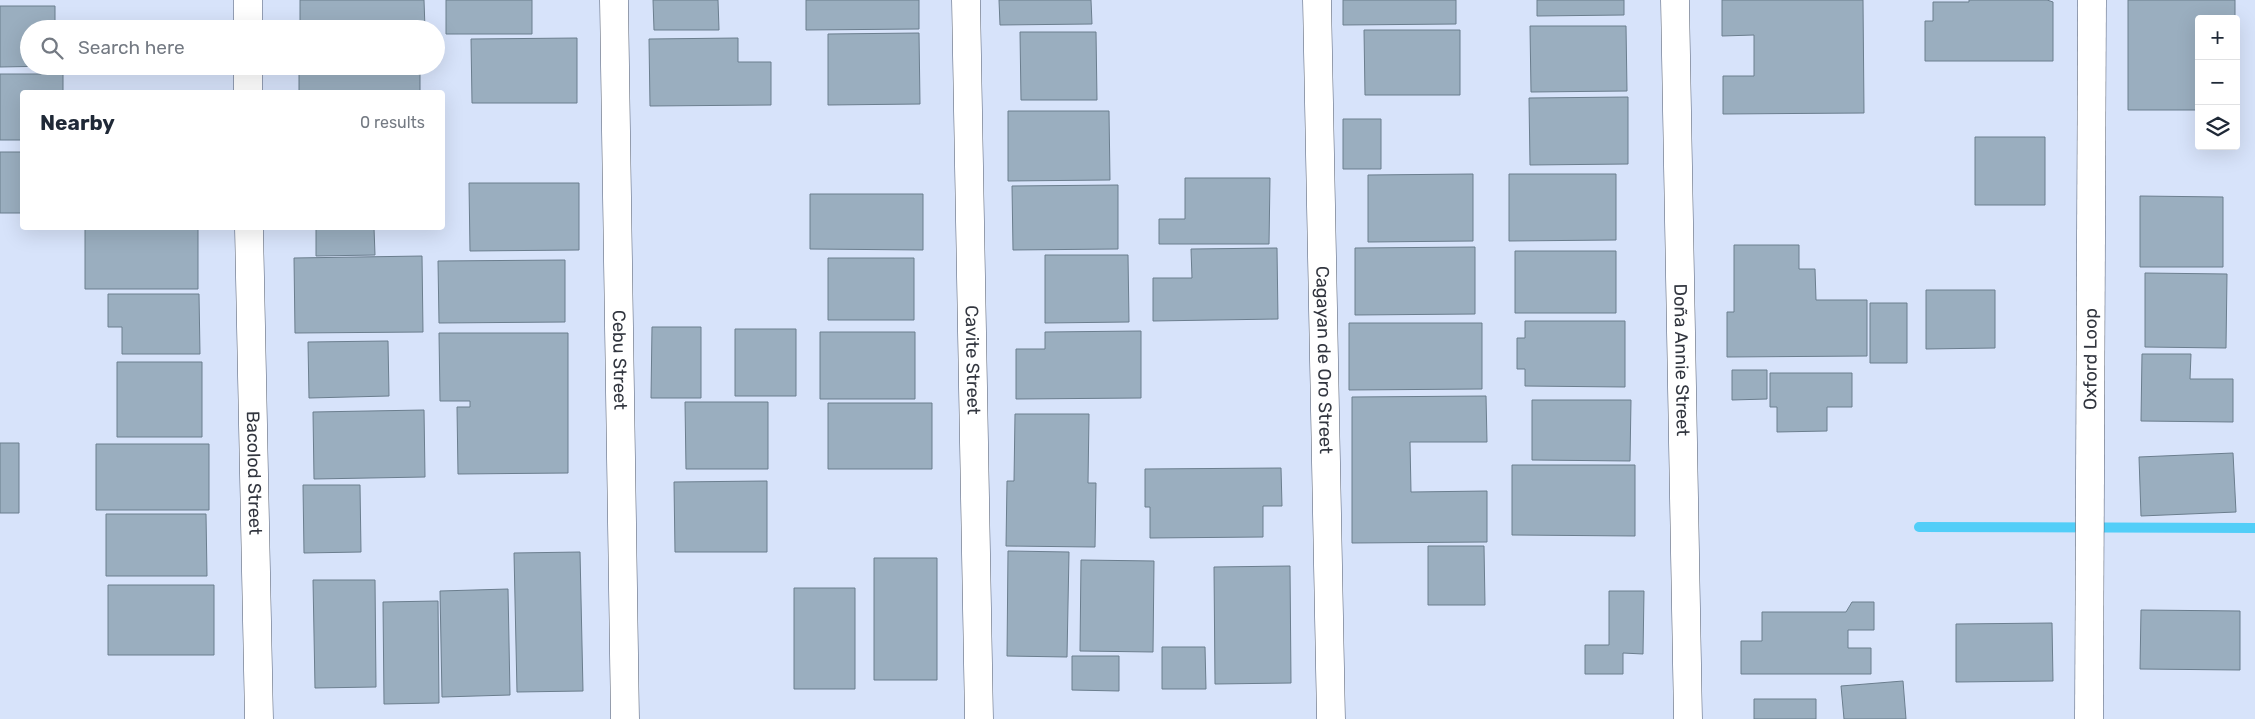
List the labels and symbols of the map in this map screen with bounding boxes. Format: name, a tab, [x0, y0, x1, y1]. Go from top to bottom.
street label: Cagayan de Oro Street	[1311, 266, 1337, 454]
street label: Doña Annie Street	[1669, 284, 1694, 436]
street label: Cavite Street	[961, 305, 984, 415]
street label: Oxford Loop	[2079, 308, 2102, 410]
street label: Cebu Street	[608, 310, 631, 410]
street label: Bacolod Street	[242, 411, 266, 535]

